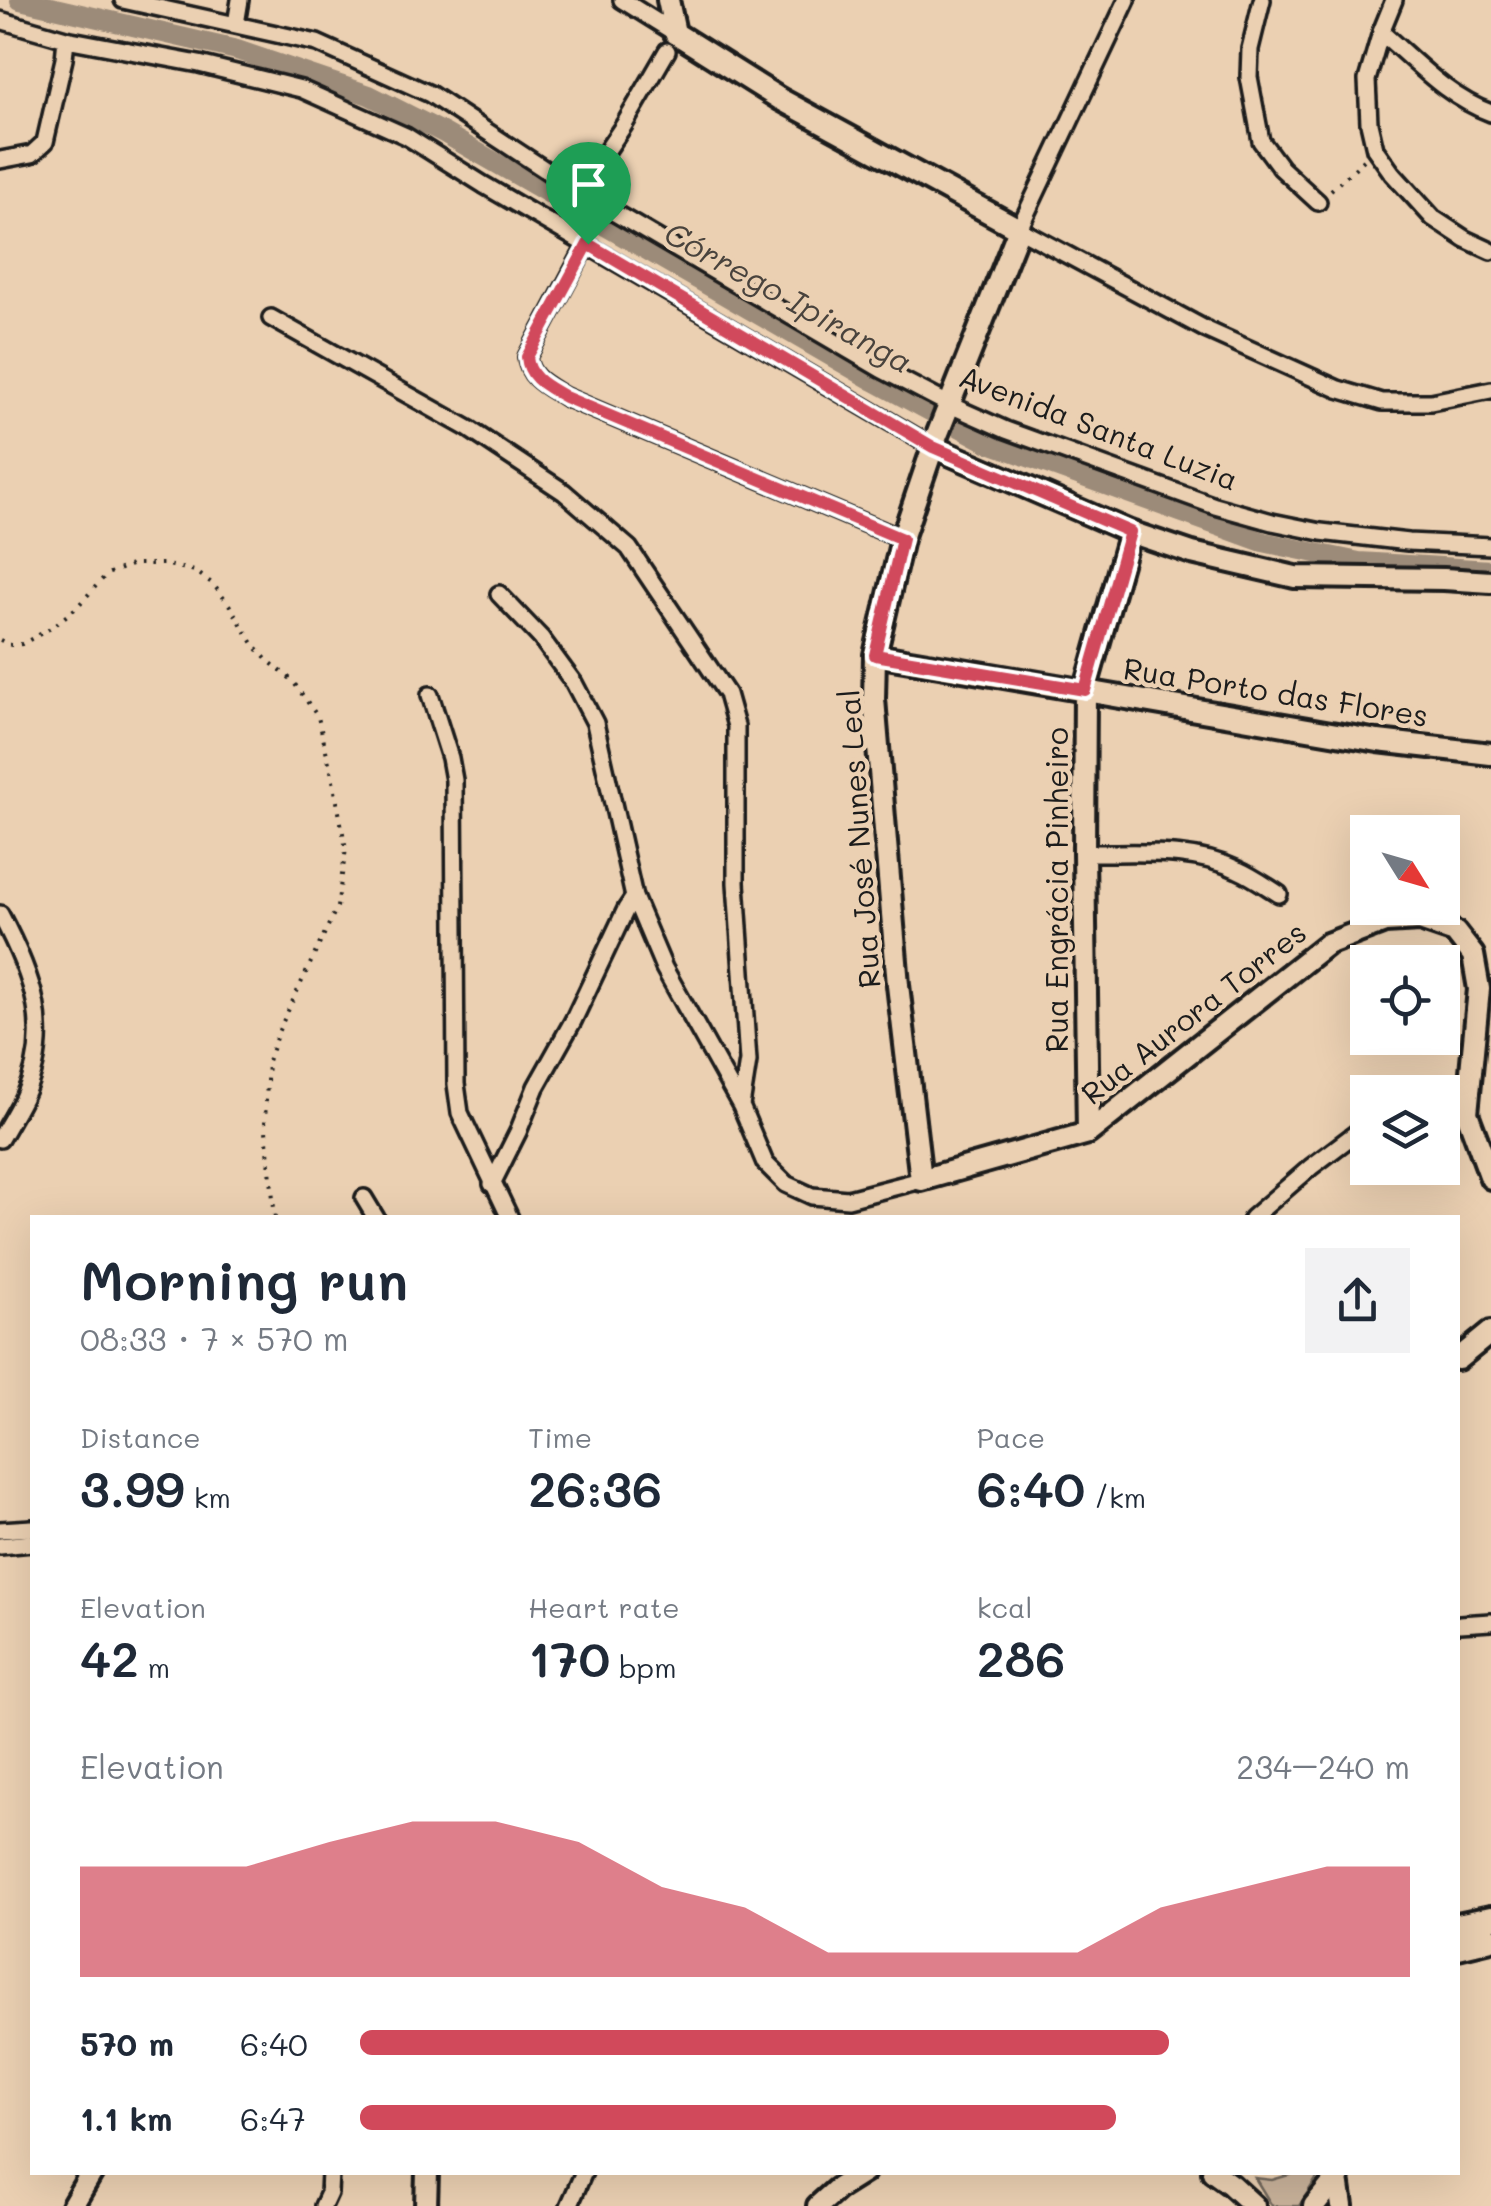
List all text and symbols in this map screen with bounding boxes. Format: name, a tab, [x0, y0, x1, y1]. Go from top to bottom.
pin	[546, 142, 631, 245]
icon: arrive	[561, 157, 616, 212]
water label: Córrego Ipiranga	[658, 210, 920, 382]
street label: Avenida Santa Luzia	[954, 355, 1244, 499]
street label: Rua Porto das Flores	[1121, 647, 1431, 735]
street label: Rua José Nunes Leal	[828, 688, 888, 990]
street label: Rua Engrácia Pinheiro	[1036, 727, 1076, 1053]
north arrow	[1350, 815, 1460, 925]
map controls	[1350, 815, 1460, 1185]
street label: Rua Aurora Torres	[1072, 912, 1314, 1112]
button: locate	[1350, 945, 1460, 1055]
button: layers	[1350, 1075, 1460, 1185]
text: Morning run	[80, 1243, 408, 1315]
button: share	[1305, 1248, 1410, 1353]
text: 08:33 · 7 × 570 m	[80, 1317, 348, 1359]
text: Distance	[80, 1419, 201, 1455]
text: Time	[528, 1419, 592, 1455]
text: Pace	[977, 1419, 1045, 1455]
text: 3.99	[80, 1455, 185, 1521]
text: 26:36	[528, 1455, 662, 1521]
text: 6:40	[977, 1455, 1085, 1521]
text: km	[185, 1479, 231, 1515]
text: /km	[1085, 1479, 1146, 1515]
text: Elevation	[80, 1589, 206, 1625]
text: Heart rate	[528, 1589, 680, 1625]
text: kcal	[977, 1589, 1032, 1625]
text: 42	[80, 1625, 139, 1691]
text: 170	[528, 1625, 610, 1691]
text: 286	[977, 1625, 1066, 1691]
text: m	[139, 1649, 170, 1685]
text: bpm	[610, 1649, 676, 1685]
text: Elevation	[80, 1745, 224, 1787]
text: 234–240 m	[1236, 1745, 1410, 1787]
text: 570 m	[80, 2022, 174, 2064]
text: 6:40	[240, 2022, 308, 2064]
text: 1.1 km	[80, 2097, 172, 2139]
text: 6:47	[240, 2097, 306, 2139]

